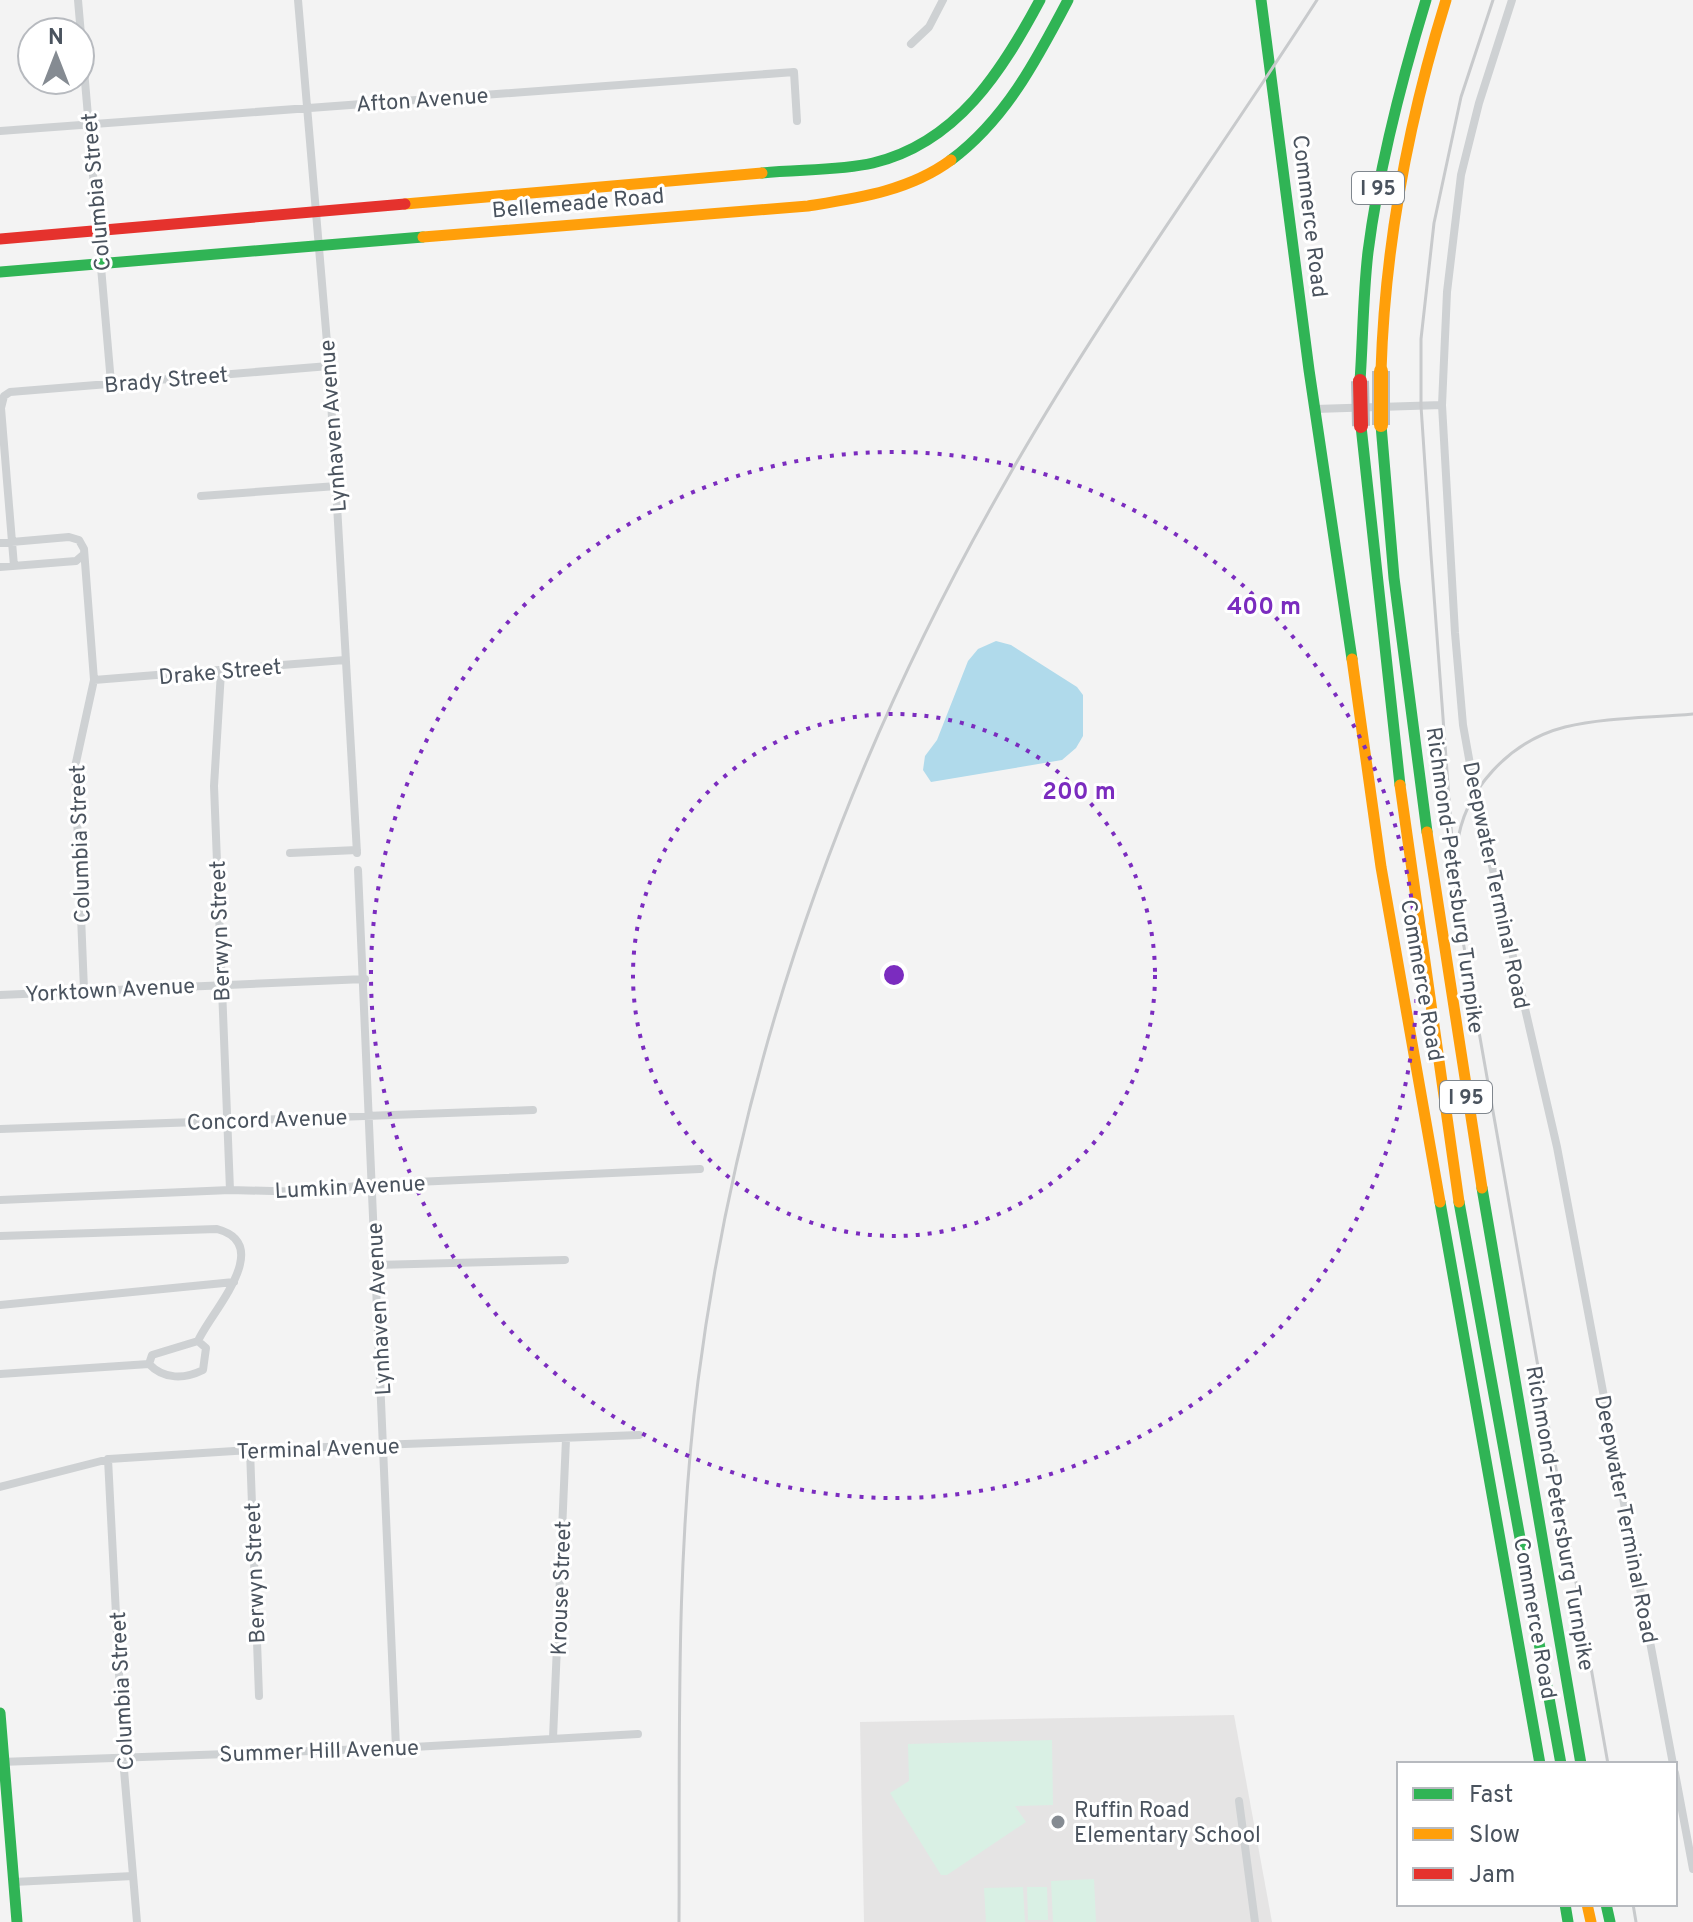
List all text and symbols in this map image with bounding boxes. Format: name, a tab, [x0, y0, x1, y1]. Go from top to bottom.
north arrow	[16, 16, 96, 96]
text: N	[48, 25, 64, 52]
street label: Afton Avenue	[355, 83, 489, 120]
street label: Columbia Street	[77, 111, 118, 272]
street label: Commerce Road	[1285, 133, 1332, 299]
road number: I 95	[1352, 172, 1404, 204]
street label: Bellemeade Road	[491, 184, 666, 225]
street label: Lynhaven Avenue	[315, 339, 354, 513]
street label: Brady Street	[103, 363, 229, 400]
text: 400 m	[1227, 593, 1301, 623]
street label: Drake Street	[158, 655, 283, 692]
street label: Richmond-Petersburg Turnpike	[1419, 725, 1488, 1035]
street label: Deepwater Terminal Road	[1455, 759, 1534, 1012]
street label: Columbia Street	[65, 764, 98, 924]
text: 200 m	[1042, 778, 1116, 808]
street label: Berwyn Street	[206, 860, 237, 1002]
street label: Commerce Road	[1393, 898, 1448, 1063]
centre of rings	[880, 961, 908, 989]
street label: Yorktown Avenue	[24, 974, 196, 1009]
road number: I 95	[1440, 1081, 1492, 1113]
street label: Concord Avenue	[186, 1105, 348, 1138]
street label: Lumkin Avenue	[274, 1171, 426, 1206]
street label: Lynhaven Avenue	[362, 1222, 399, 1396]
street label: Richmond-Petersburg Turnpike	[1518, 1364, 1599, 1673]
street label: Deepwater Terminal Road	[1587, 1393, 1662, 1646]
street label: Terminal Avenue	[236, 1434, 400, 1467]
street label: Berwyn Street	[241, 1502, 272, 1644]
street label: Krouse Street	[547, 1520, 578, 1656]
street label: Commerce Road	[1506, 1536, 1561, 1701]
street label: Columbia Street	[106, 1611, 141, 1771]
street label: Summer Hill Avenue	[219, 1736, 419, 1769]
legend	[1397, 1762, 1677, 1906]
text: Fast	[1469, 1781, 1513, 1811]
place label: Ruffin Road Elementary School	[1074, 1798, 1261, 1850]
marker: Ruffin Road Elementary School	[1049, 1813, 1067, 1831]
text: Slow	[1469, 1821, 1520, 1851]
text: Jam	[1469, 1861, 1515, 1891]

